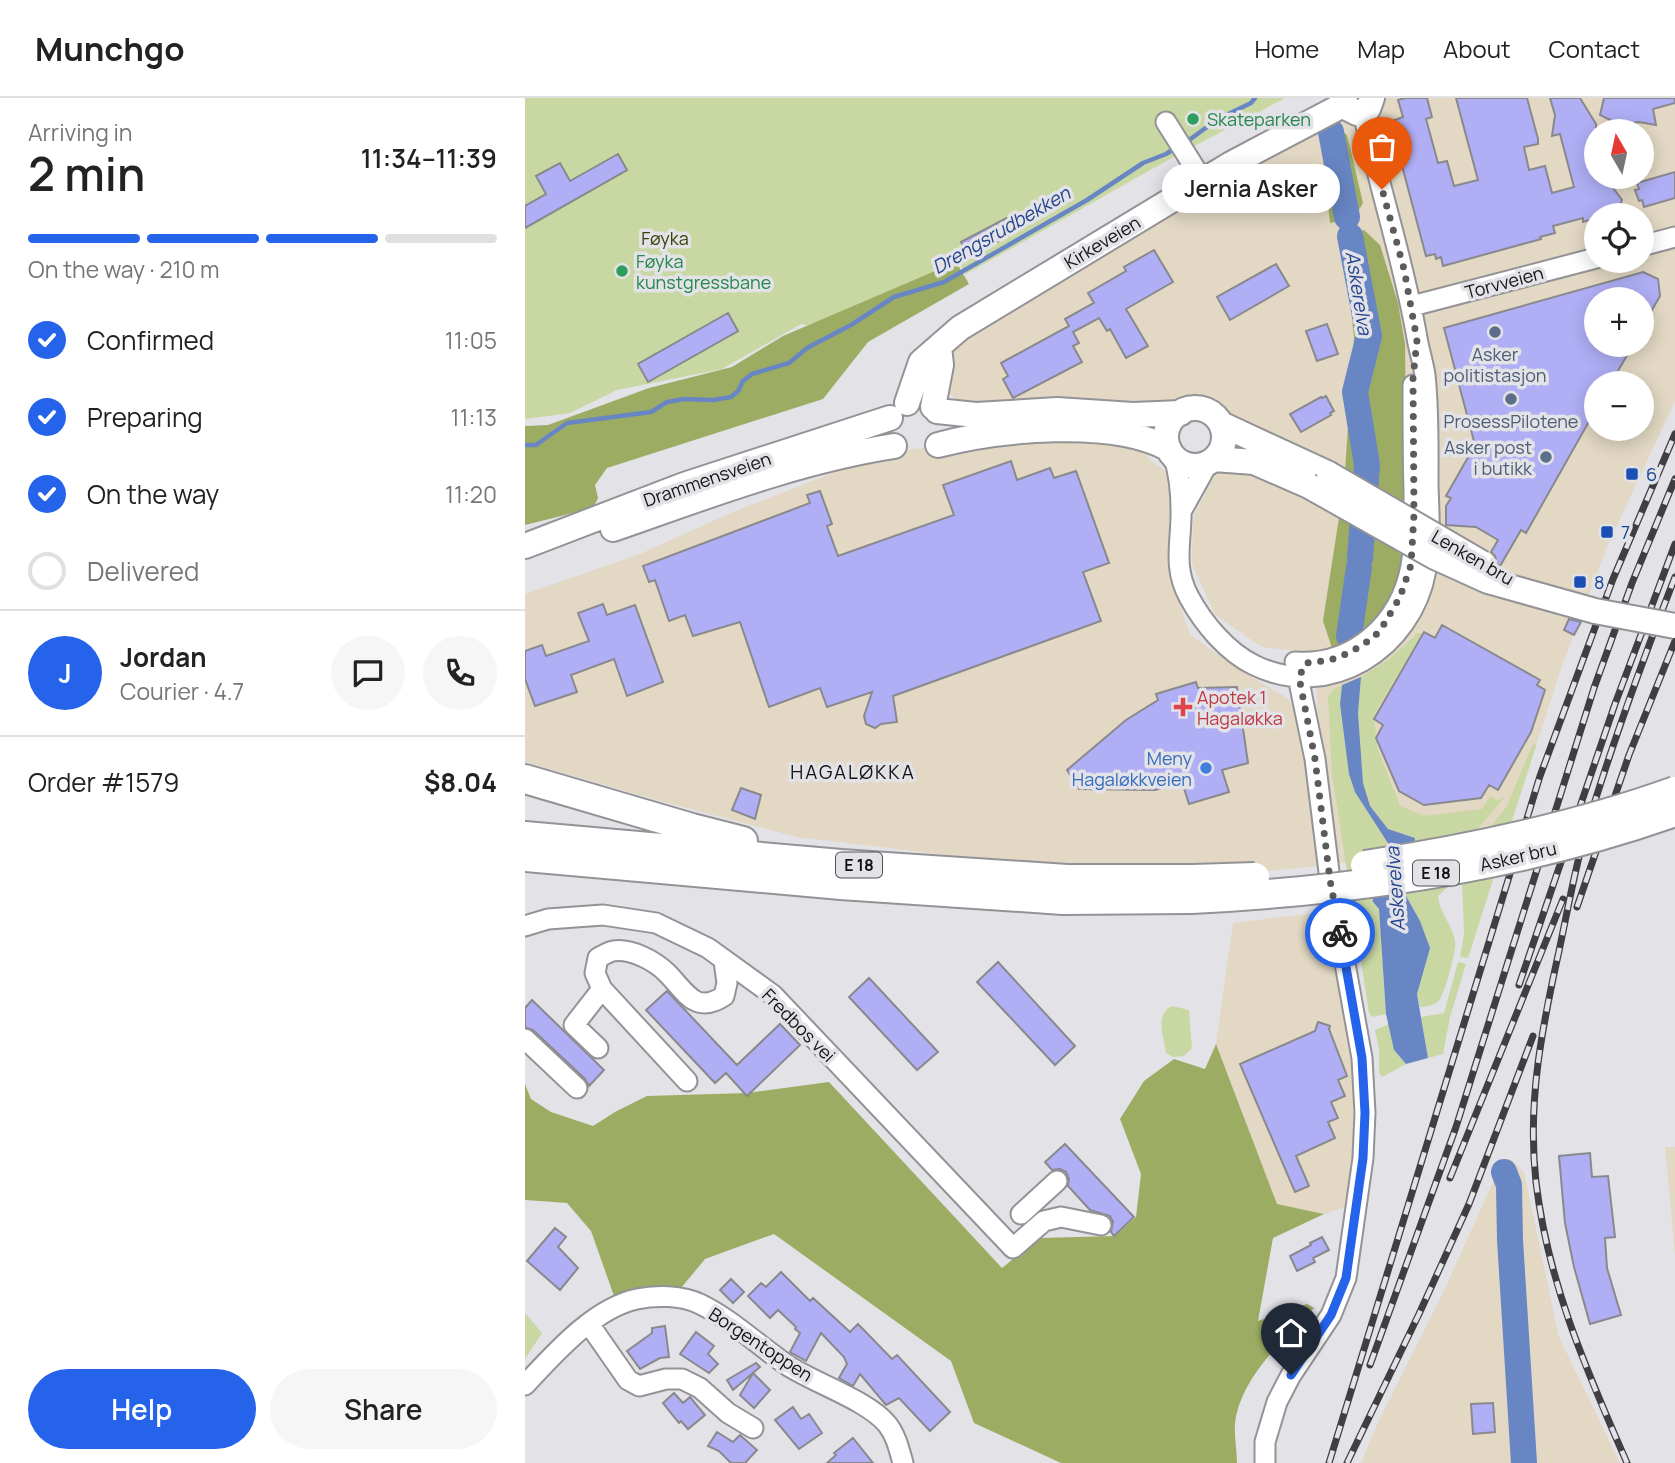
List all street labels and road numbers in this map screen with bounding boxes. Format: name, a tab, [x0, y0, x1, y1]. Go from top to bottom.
street label: Kirkeveien	[1059, 210, 1145, 274]
street label: Torvveien	[1462, 260, 1546, 304]
street label: Drammensveien	[640, 446, 774, 512]
street label: Lenken bru	[1427, 524, 1519, 590]
street label: Asker bru	[1477, 836, 1559, 876]
road number: E 18	[836, 852, 882, 878]
road number: E 18	[1413, 860, 1459, 886]
street label: Fredbos vei	[757, 983, 841, 1067]
street label: Borgentoppen	[704, 1301, 818, 1387]

